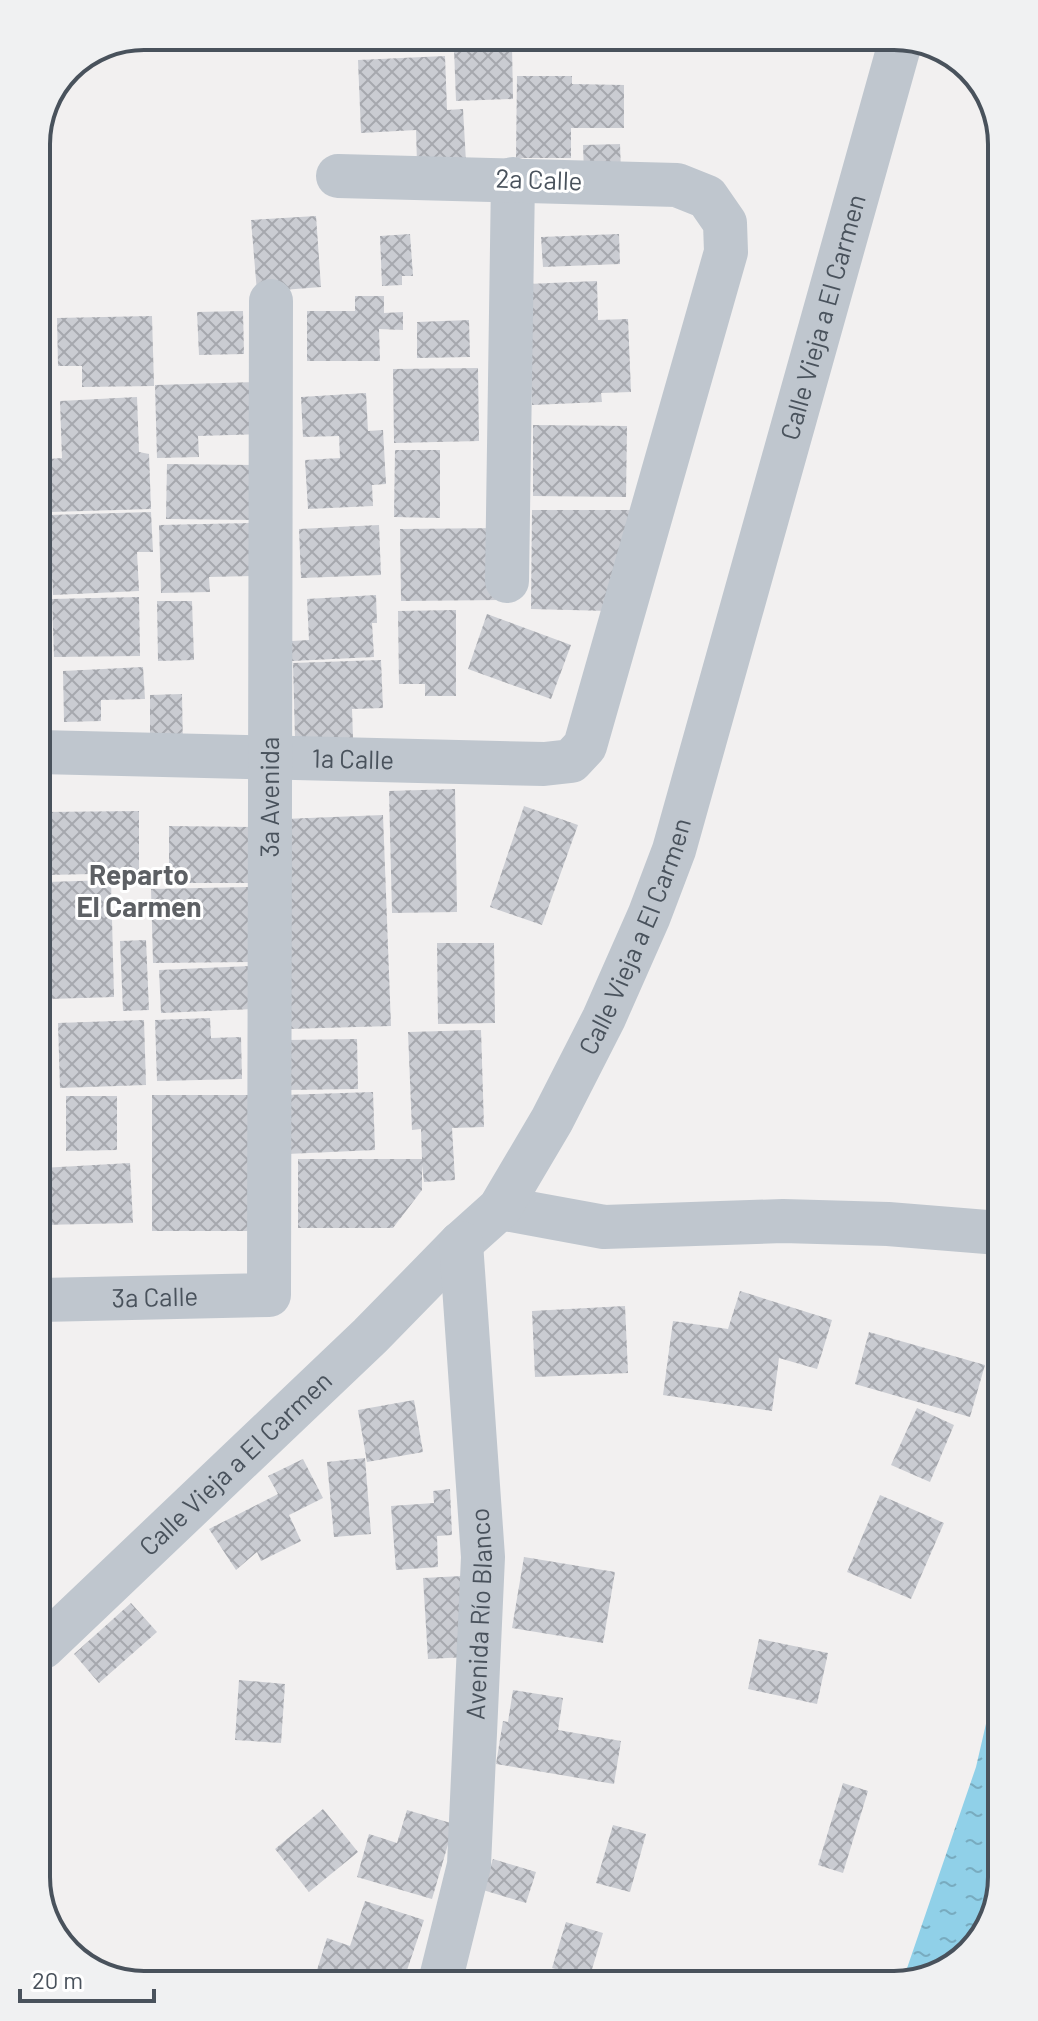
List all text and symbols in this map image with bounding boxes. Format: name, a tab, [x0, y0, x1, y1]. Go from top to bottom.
street label: 2a Calle	[495, 161, 583, 196]
street label: Calle Vieja a El Carmen	[773, 190, 871, 443]
street label: 3a Avenida	[253, 737, 284, 858]
street label: 1a Calle	[311, 741, 394, 774]
street label: Calle Vieja a El Carmen	[571, 814, 696, 1059]
district label: Reparto El Carmen	[76, 857, 202, 923]
street label: 3a Calle	[111, 1280, 199, 1312]
street label: Calle Vieja a El Carmen	[132, 1364, 337, 1561]
street label: Avenida Río Blanco	[459, 1507, 497, 1720]
scale bar	[20, 1953, 154, 2003]
text: 20 m	[32, 1965, 83, 1994]

